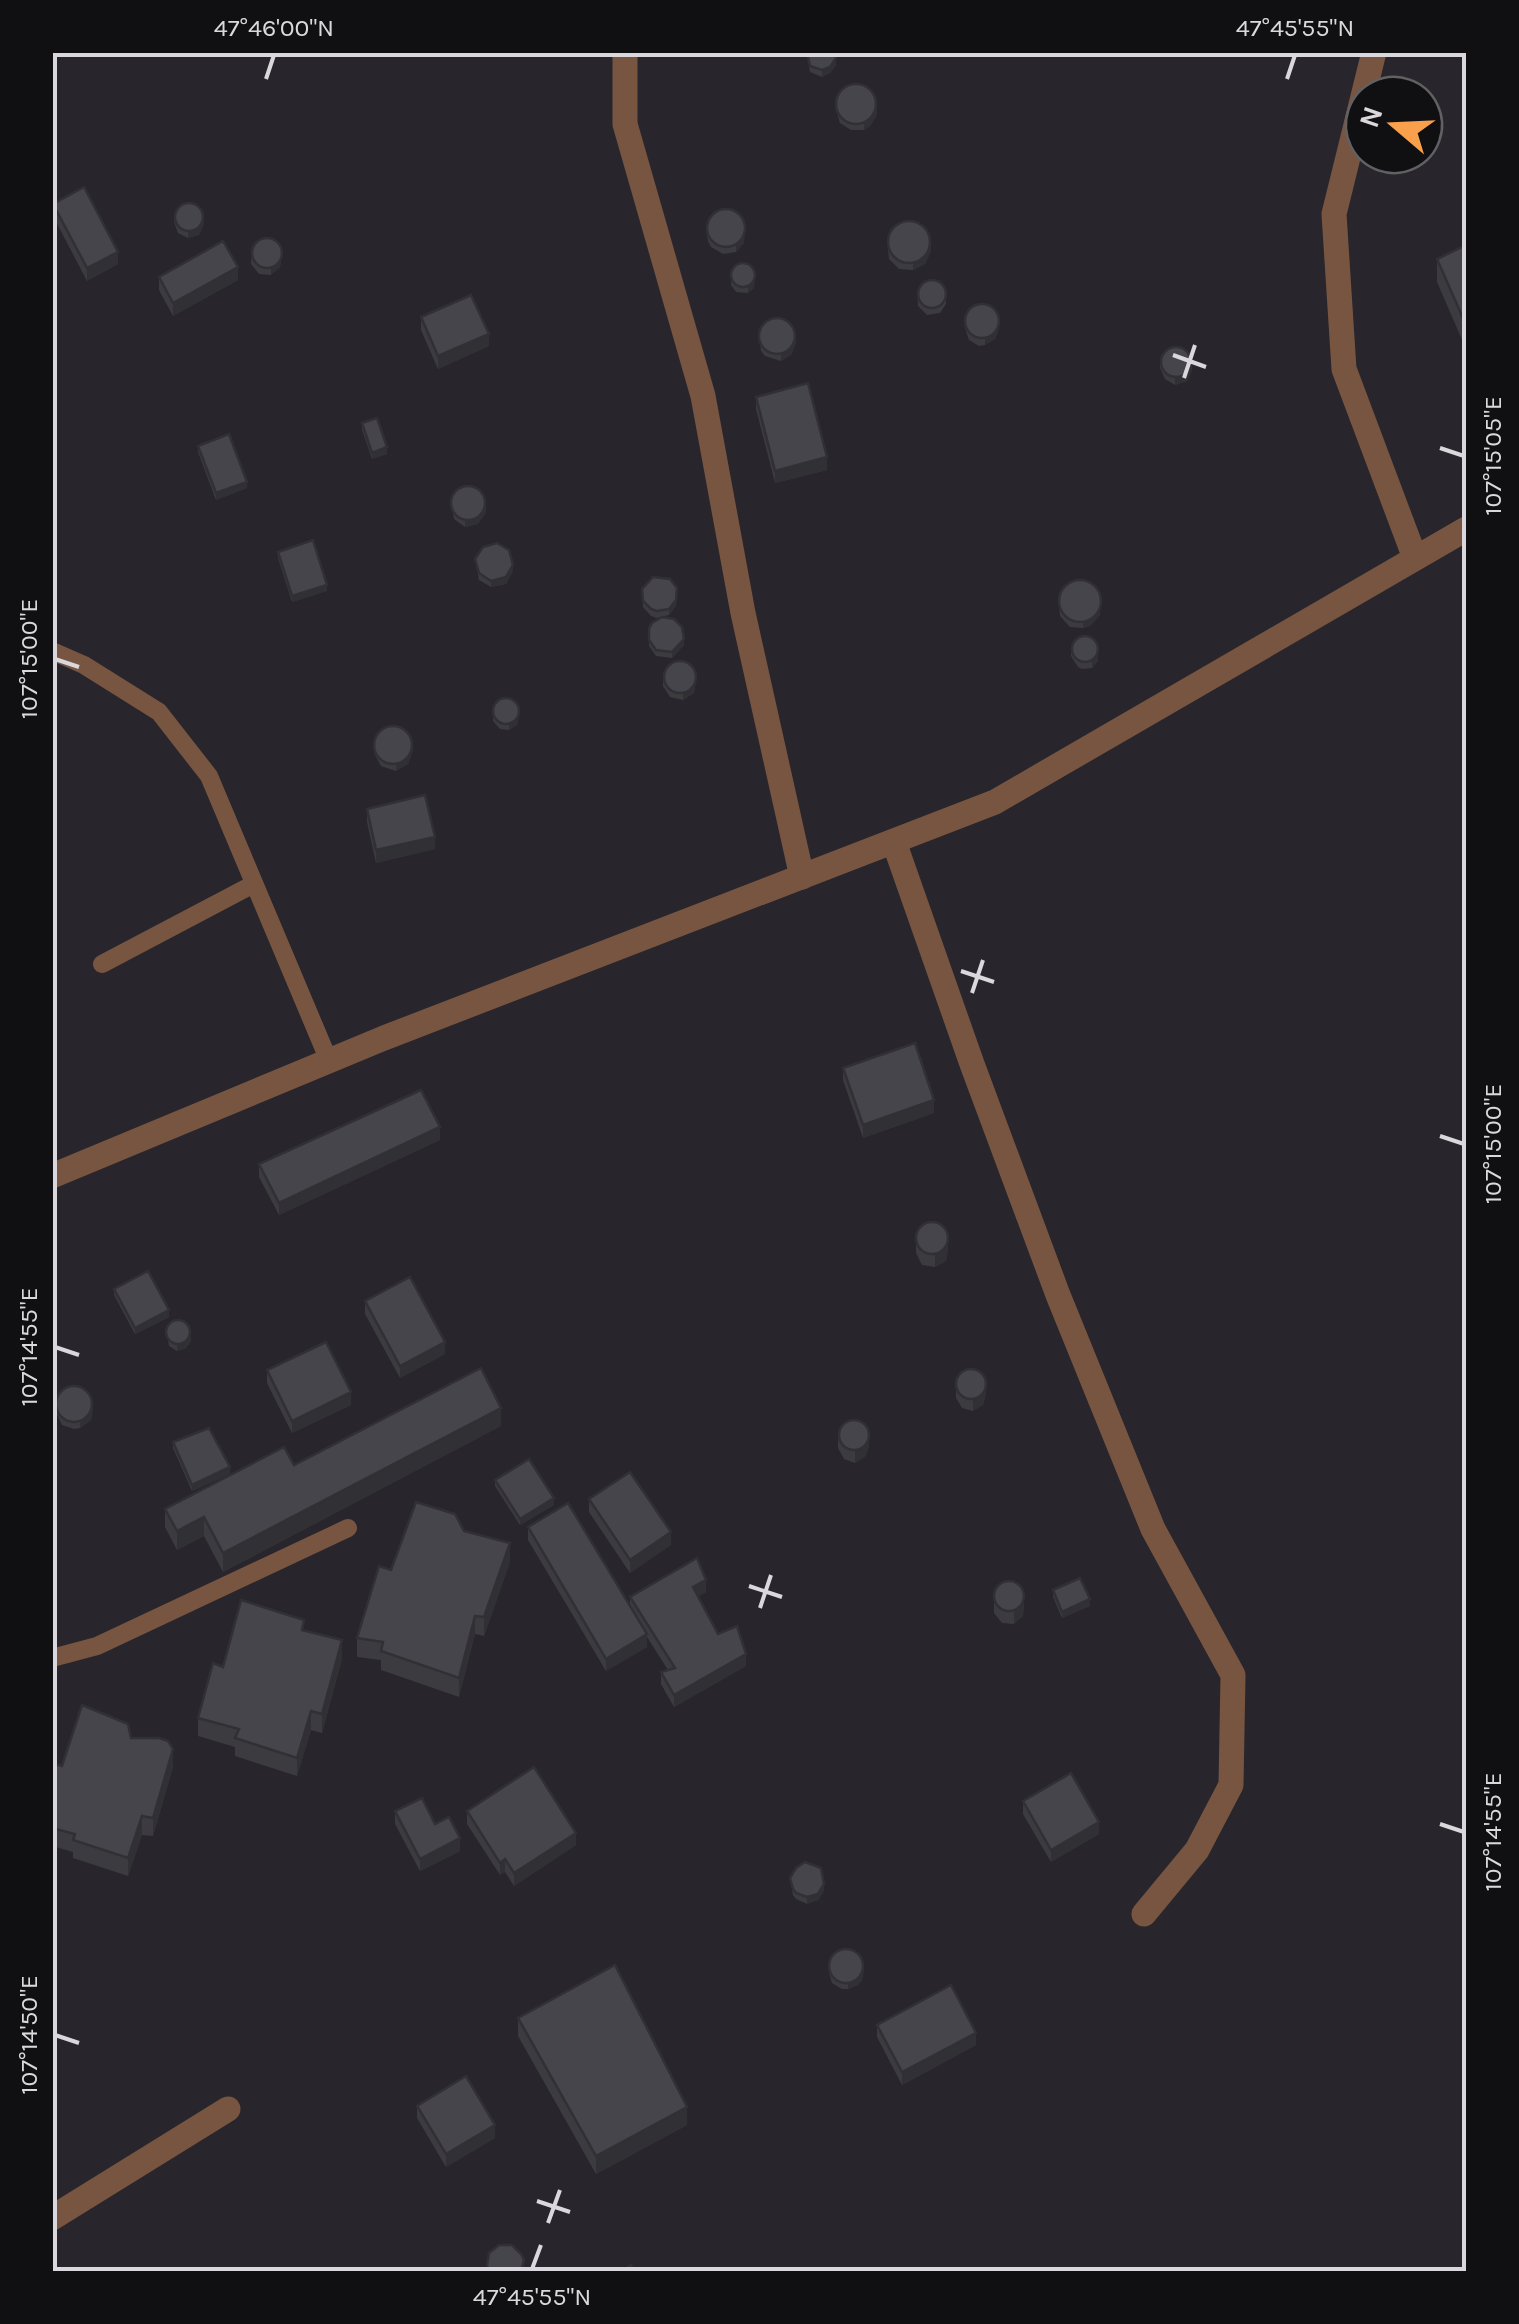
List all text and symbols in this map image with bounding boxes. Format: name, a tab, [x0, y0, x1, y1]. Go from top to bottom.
text: 47°46'00"N	[214, 13, 334, 42]
text: 47°45'55"N	[1236, 13, 1354, 42]
north arrow	[1344, 75, 1444, 175]
text: N	[1352, 102, 1390, 132]
text: 107°15'05"E	[1478, 396, 1507, 516]
text: 107°15'00"E	[14, 599, 43, 719]
text: 107°15'00"E	[1478, 1084, 1507, 1204]
text: 107°14'55"E	[14, 1288, 43, 1406]
text: 107°14'55"E	[1478, 1773, 1507, 1891]
text: 107°14'50"E	[14, 1975, 43, 2095]
text: 47°45'55"N	[473, 2282, 591, 2311]

